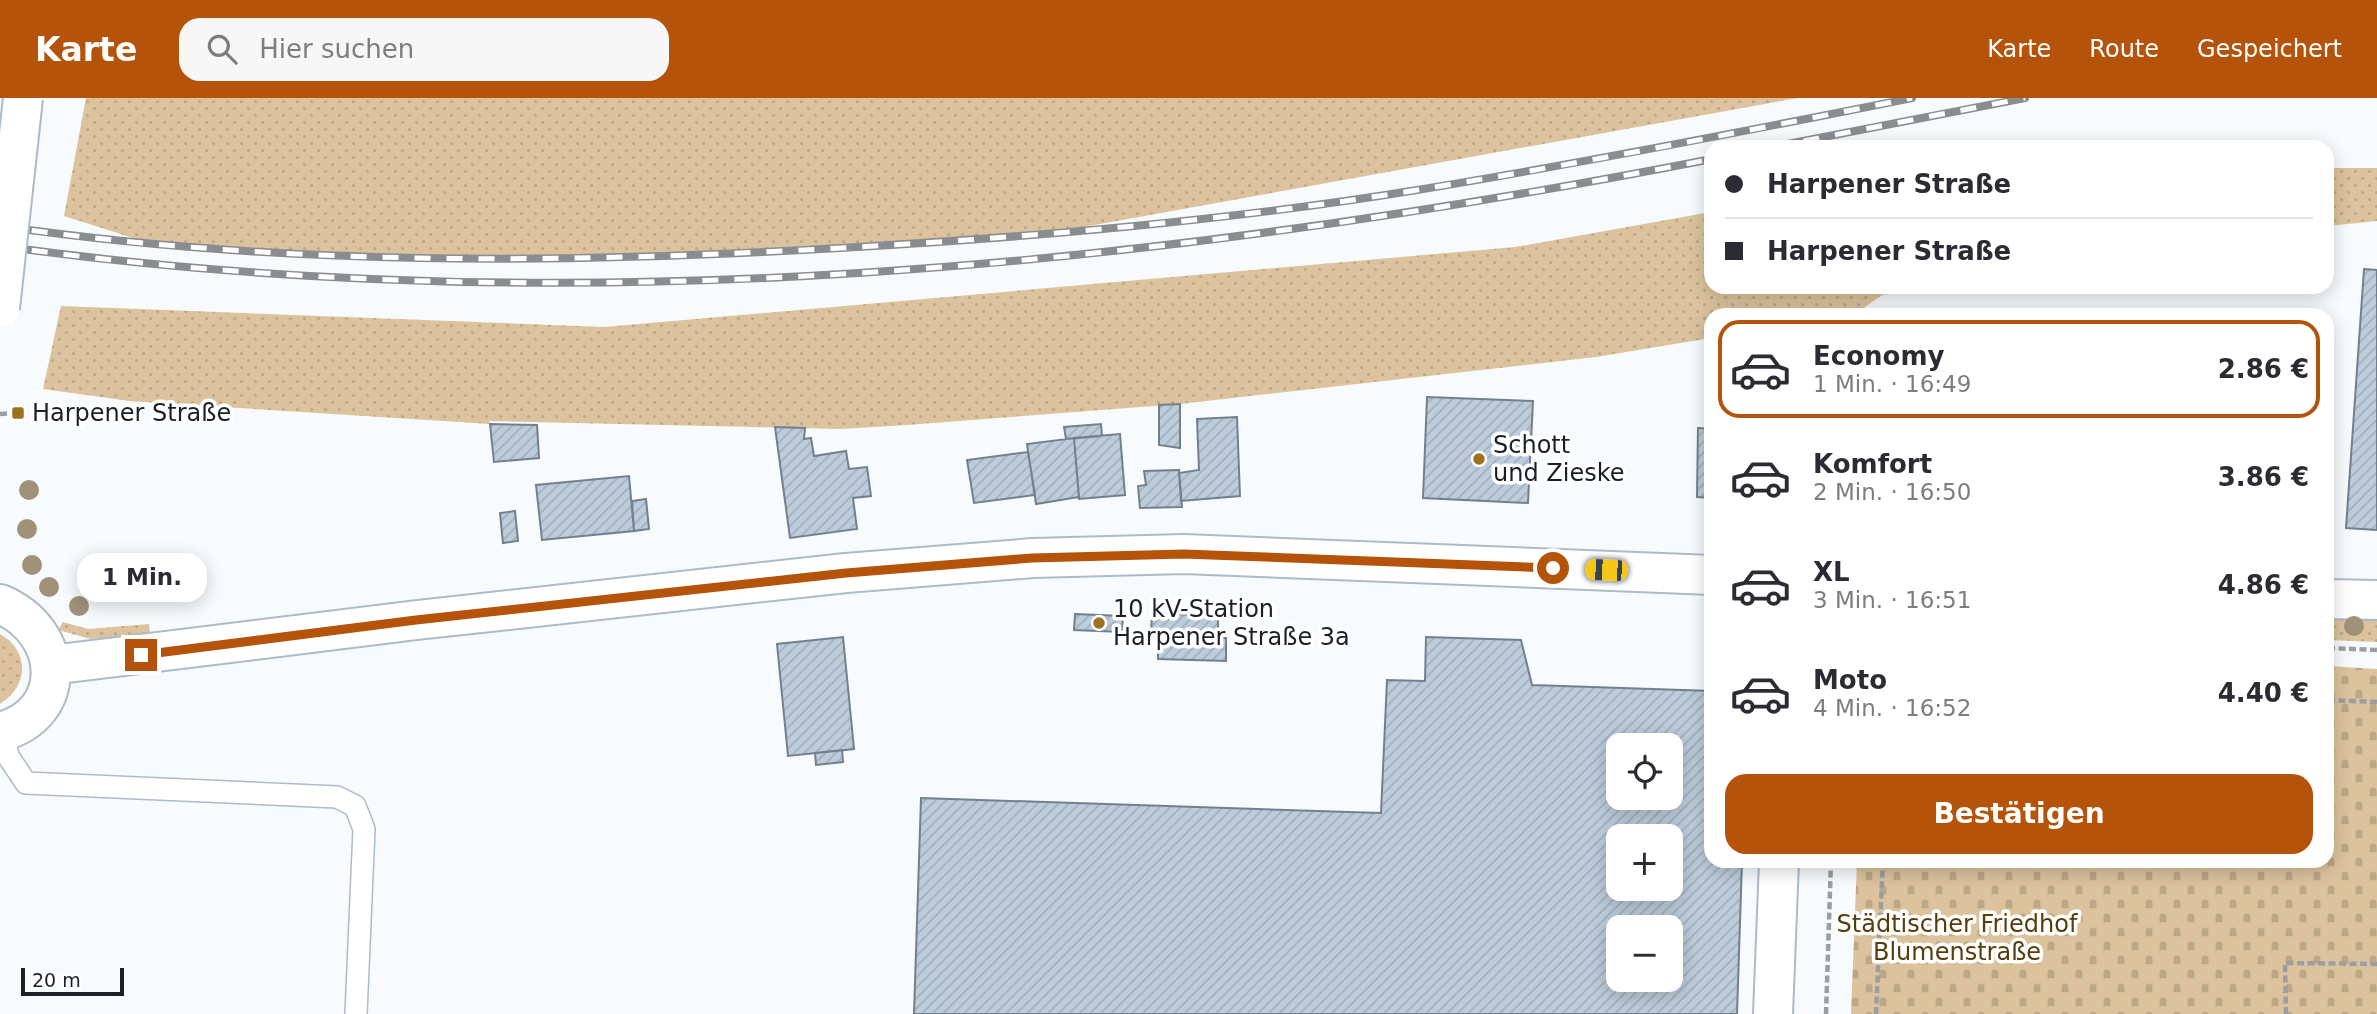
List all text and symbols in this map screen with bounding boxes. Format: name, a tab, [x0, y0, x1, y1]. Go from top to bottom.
search box	[179, 18, 669, 81]
text: Karte	[35, 30, 137, 69]
icon: search	[203, 30, 241, 68]
text: Hier suchen	[259, 34, 414, 64]
text: Karte	[1987, 35, 2051, 63]
text: Route	[2089, 35, 2159, 63]
text: Gespeichert	[2197, 35, 2342, 63]
text: Harpener Straße	[1767, 169, 2011, 199]
text: Harpener Straße	[1767, 236, 2011, 266]
icon: car	[1729, 338, 1792, 401]
text: Economy	[1813, 341, 1944, 371]
text: 2.86 €	[2218, 354, 2309, 384]
text: 1 Min. · 16:49	[1813, 371, 1971, 397]
place label: Harpener Straße	[32, 399, 231, 427]
marker: Harpener Straße	[10, 405, 26, 421]
place label: Schott und Zieske	[1493, 431, 1624, 487]
icon: car	[1729, 446, 1792, 509]
text: Komfort	[1813, 449, 1932, 479]
marker: Schott und Zieske	[1471, 451, 1487, 467]
text: 3.86 €	[2218, 462, 2309, 492]
text: 2 Min. · 16:50	[1813, 479, 1971, 505]
route start	[1537, 552, 1569, 584]
callout: 1 Min.	[76, 554, 206, 602]
icon: car	[1729, 554, 1792, 617]
text: XL	[1813, 557, 1850, 587]
car	[1585, 559, 1628, 581]
text: 1 Min.	[102, 564, 182, 590]
text: 4.86 €	[2218, 570, 2309, 600]
text: 3 Min. · 16:51	[1813, 587, 1971, 613]
place label: 10 kV-Station Harpener Straße 3a	[1113, 595, 1350, 651]
marker: 10 kV-Station Harpener Straße 3a	[1091, 615, 1107, 631]
route end	[125, 639, 157, 671]
icon: car	[1729, 662, 1792, 725]
text: Moto	[1813, 665, 1887, 695]
text: 4.40 €	[2218, 678, 2309, 708]
text: 4 Min. · 16:52	[1813, 695, 1971, 721]
map controls	[1606, 733, 1683, 992]
button: locate	[1606, 733, 1683, 810]
button: Bestätigen	[1725, 774, 2313, 854]
button: +	[1606, 824, 1683, 901]
park label: Städtischer Friedhof Blumenstraße	[1837, 910, 2078, 966]
button: −	[1606, 915, 1683, 992]
scale bar	[21, 965, 124, 997]
text: 20 m	[32, 969, 81, 991]

